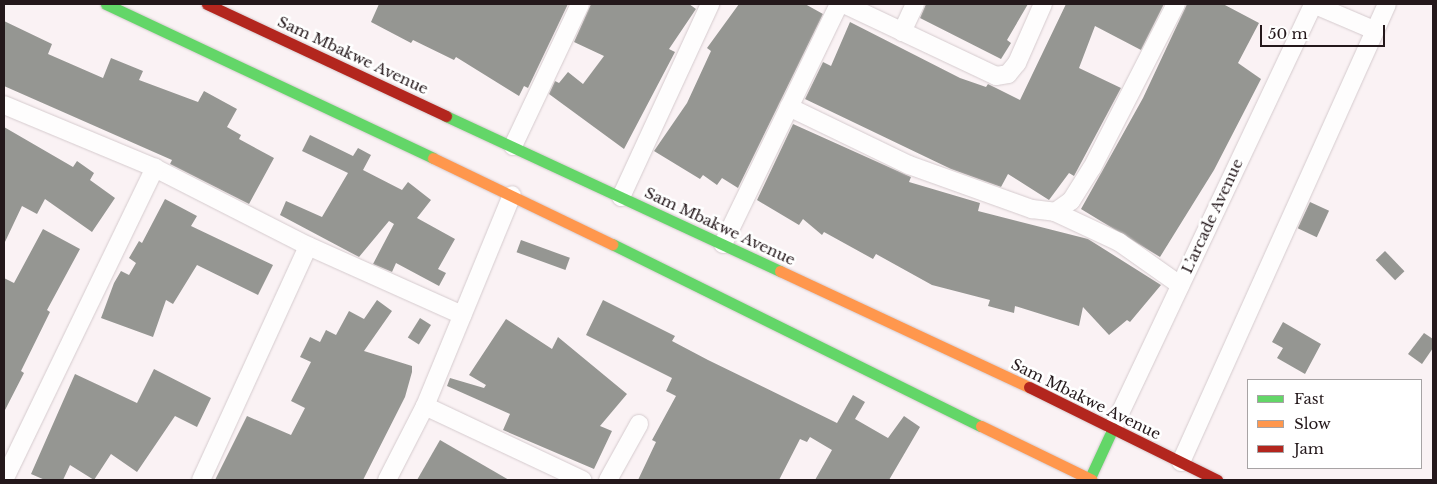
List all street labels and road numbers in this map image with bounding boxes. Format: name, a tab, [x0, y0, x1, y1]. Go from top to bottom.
street label: Sam Mbakwe Avenue	[275, 12, 431, 98]
street label: L’arcade Avenue	[1177, 156, 1247, 276]
street label: Sam Mbakwe Avenue	[642, 183, 798, 269]
street label: Sam Mbakwe Avenue	[1008, 355, 1164, 443]

